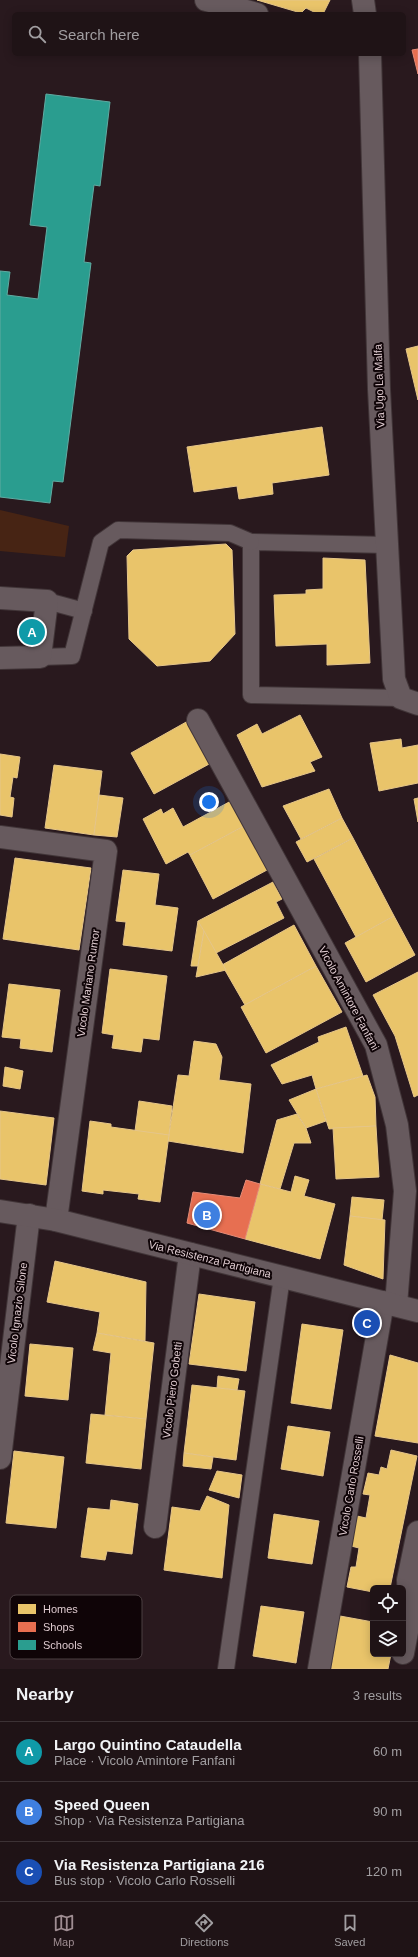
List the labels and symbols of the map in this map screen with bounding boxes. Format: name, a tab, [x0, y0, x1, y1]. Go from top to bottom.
street label: Via Ugo La Malfa	[372, 343, 386, 428]
pin: A	[19, 617, 45, 647]
your location	[199, 792, 219, 812]
street label: Vicolo Mariano Rumor	[74, 928, 102, 1038]
street label: Vicolo Amintore Fanfani	[316, 944, 382, 1052]
pin: B	[194, 1200, 220, 1230]
street label: Via Resistenza Partigiana	[148, 1238, 273, 1280]
street label: Vicolo Ignazio Silone	[5, 1262, 29, 1364]
pin: C	[354, 1308, 380, 1338]
street label: Vicolo Piero Gobetti	[160, 1341, 184, 1439]
street label: Vicolo Carlo Rosselli	[336, 1435, 366, 1537]
legend	[10, 1595, 142, 1659]
text: Homes	[43, 1603, 78, 1615]
text: Shops	[43, 1621, 75, 1633]
text: Schools	[43, 1639, 83, 1651]

